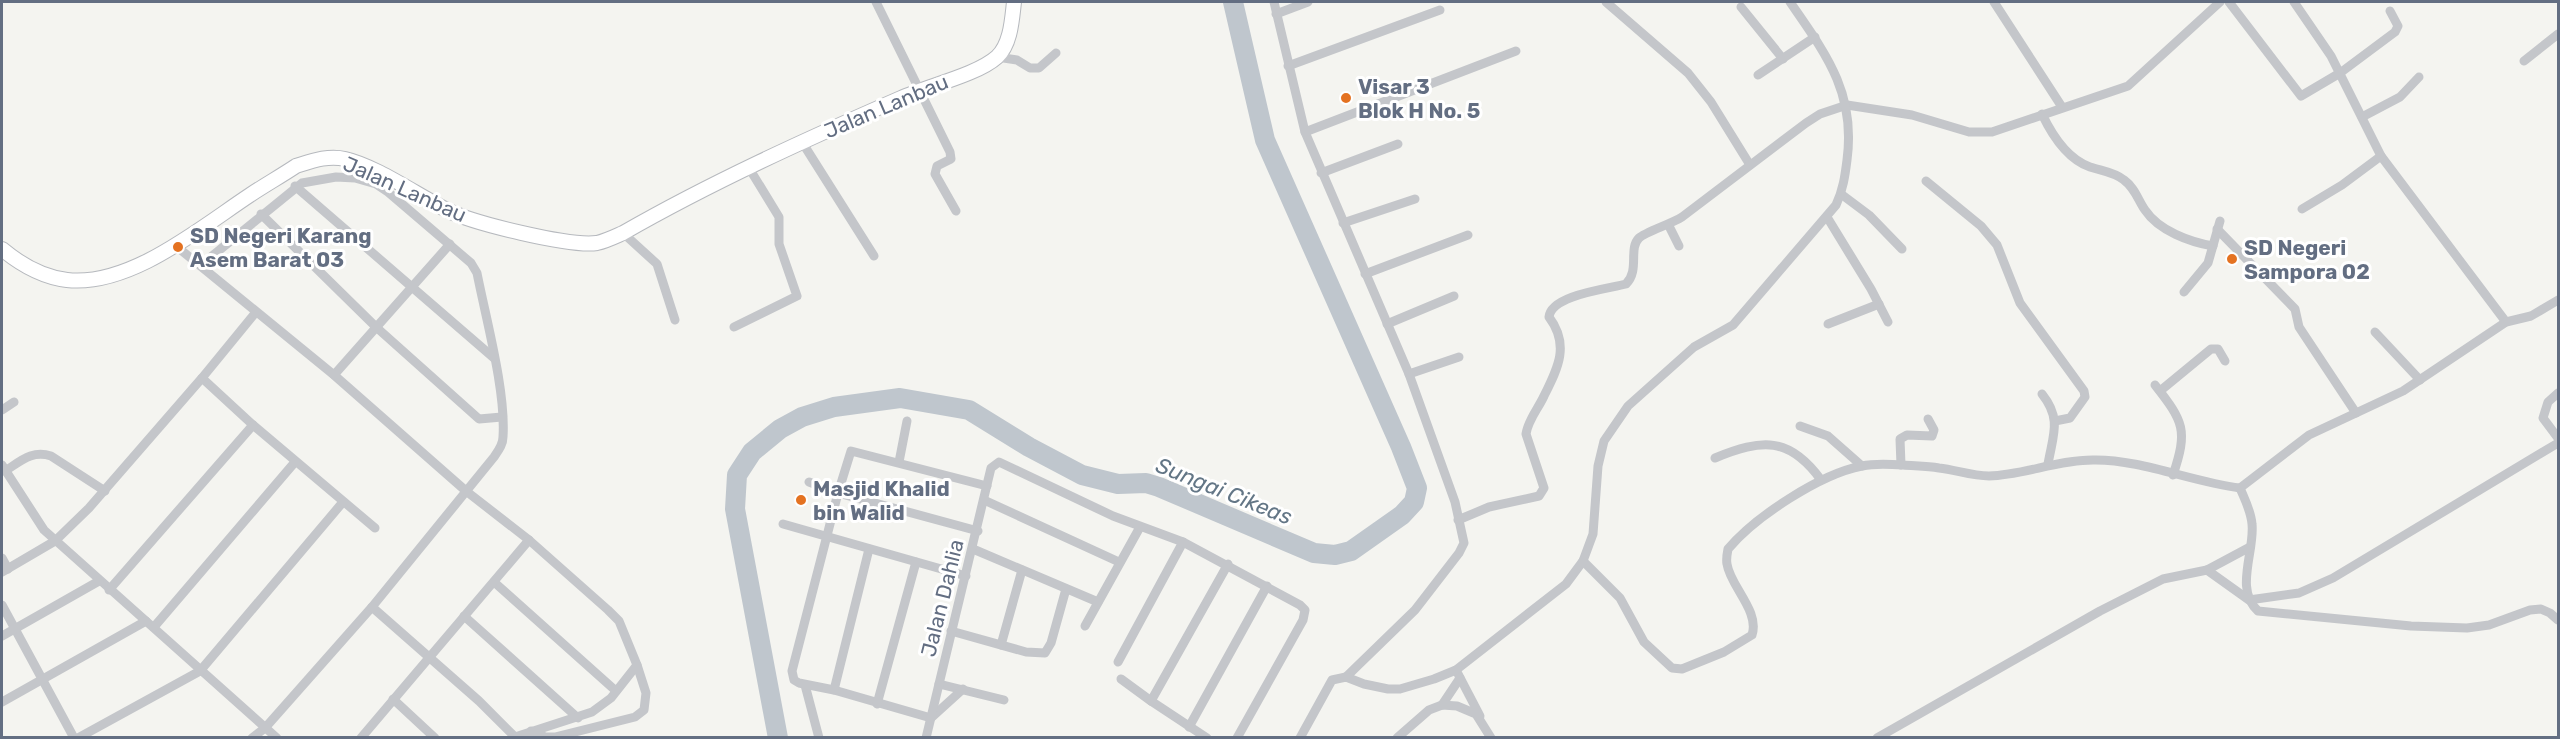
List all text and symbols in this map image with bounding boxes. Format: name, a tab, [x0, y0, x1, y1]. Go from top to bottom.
street label: Jalan Lanbau	[820, 69, 952, 143]
place label: Visar 3 Blok H No. 5	[1358, 74, 1480, 123]
marker: Visar 3 Blok H No. 5	[1339, 91, 1353, 105]
street label: Jalan Lanbau	[340, 151, 470, 227]
place label: SD Negeri Karang Asem Barat 03	[190, 223, 372, 272]
place label: SD Negeri Sampora 02	[2244, 235, 2370, 284]
marker: SD Negeri Karang Asem Barat 03	[171, 240, 185, 254]
marker: SD Negeri Sampora 02	[2225, 252, 2239, 266]
water label: Sungai Cikeas	[1152, 451, 1296, 531]
place label: Masjid Khalid bin Walid	[813, 476, 950, 525]
marker: Masjid Khalid bin Walid	[794, 493, 808, 507]
street label: Jalan Dahlia	[915, 537, 969, 659]

